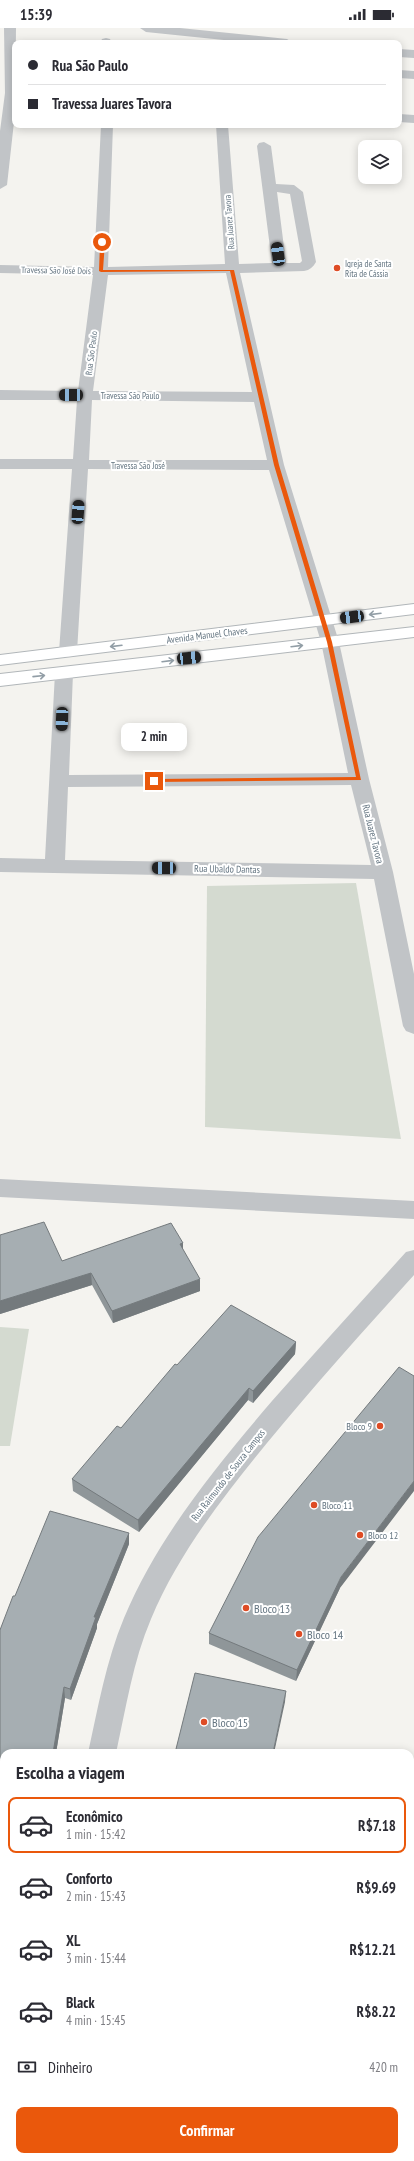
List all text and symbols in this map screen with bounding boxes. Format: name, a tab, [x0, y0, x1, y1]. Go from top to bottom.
text: 15:39	[20, 5, 52, 24]
text: Rua São Paulo	[52, 56, 128, 75]
text: Travessa Juares Tavora	[52, 94, 172, 113]
map controls	[358, 140, 402, 184]
button: layers	[358, 140, 402, 184]
street label: Rua Juarez Tavora	[222, 194, 236, 250]
route start	[93, 233, 111, 251]
car	[270, 241, 286, 267]
place label: Igreja de Santa Rita de Cássia	[345, 258, 392, 279]
marker: Igreja de Santa Rita de Cássia	[332, 263, 342, 273]
street label: Travessa São José Dois	[21, 264, 91, 276]
street label: Rua São Paulo	[83, 330, 99, 376]
car	[59, 389, 83, 401]
street label: Travessa São Paulo	[101, 390, 159, 401]
street label: Travessa São José	[111, 460, 165, 471]
car	[71, 500, 85, 524]
car	[339, 610, 365, 624]
one-way arrow	[369, 610, 382, 618]
street label: Avenida Manuel Chaves	[166, 624, 249, 646]
one-way arrow	[110, 642, 123, 650]
one-way arrow	[290, 642, 303, 650]
car	[176, 651, 202, 665]
one-way arrow	[161, 657, 174, 665]
one-way arrow	[32, 672, 45, 680]
car	[56, 707, 68, 731]
callout: 2 min	[121, 723, 187, 751]
text: 2 min	[141, 728, 167, 745]
route end	[145, 772, 163, 790]
street label: Rua Juarez Tavora	[359, 803, 387, 865]
car	[152, 862, 176, 874]
street label: Rua Ubaldo Dantas	[194, 862, 261, 876]
place label: Bloco 9	[346, 1420, 372, 1433]
marker: Bloco 9	[375, 1421, 385, 1431]
street label: Rua Raimundo de Souza Campos	[188, 1426, 268, 1523]
place label: Bloco 11	[322, 1499, 352, 1512]
marker: Bloco 11	[309, 1500, 319, 1510]
place label: Bloco 12	[368, 1529, 398, 1542]
marker: Bloco 12	[355, 1530, 365, 1540]
place label: Bloco 13	[254, 1601, 290, 1616]
marker: Bloco 13	[241, 1603, 251, 1613]
place label: Bloco 14	[307, 1627, 344, 1642]
marker: Bloco 14	[294, 1629, 304, 1639]
place label: Bloco 15	[212, 1715, 248, 1730]
marker: Bloco 15	[199, 1717, 209, 1727]
text: Escolha a viagem	[16, 1761, 125, 1784]
icon: car	[18, 1807, 54, 1843]
text: Econômico	[66, 1807, 123, 1826]
text: R$7.18	[358, 1816, 396, 1835]
text: 1 min · 15:42	[66, 1826, 126, 1843]
icon: car	[18, 1869, 54, 1905]
text: Conforto	[66, 1869, 112, 1888]
text: R$9.69	[357, 1878, 396, 1897]
text: 2 min · 15:43	[66, 1888, 126, 1905]
icon: car	[18, 1931, 54, 1967]
text: XL	[66, 1931, 80, 1950]
text: R$12.21	[349, 1940, 396, 1959]
text: 3 min · 15:44	[66, 1950, 126, 1967]
icon: car	[18, 1993, 54, 2029]
text: Black	[66, 1993, 95, 2012]
text: R$8.22	[357, 2002, 396, 2021]
text: 4 min · 15:45	[66, 2012, 126, 2029]
icon: cash	[16, 2056, 38, 2078]
text: Dinheiro	[48, 2058, 92, 2077]
text: 420 m	[369, 2059, 398, 2076]
button: Confirmar	[16, 2107, 398, 2153]

